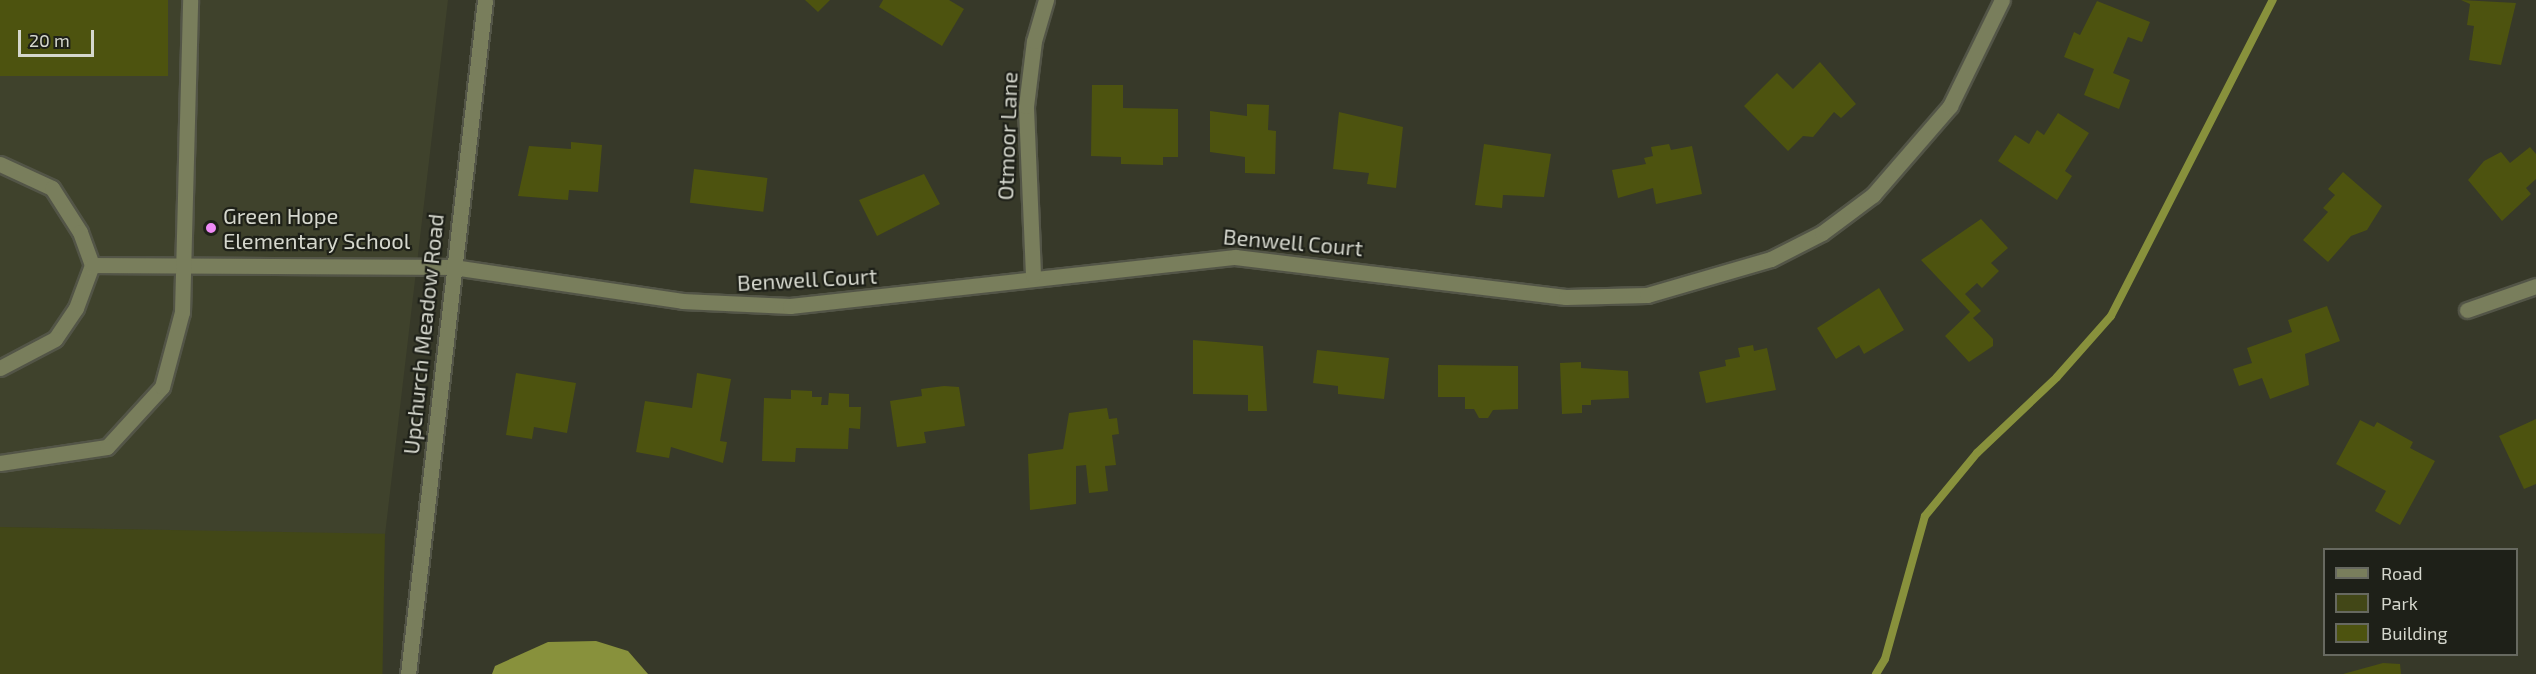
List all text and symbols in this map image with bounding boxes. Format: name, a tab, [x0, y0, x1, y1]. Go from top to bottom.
scale bar	[21, 18, 98, 56]
text: 20 m	[29, 29, 70, 51]
street label: Otmoor Lane	[992, 71, 1022, 201]
place label: Green Hope Elementary School	[223, 202, 411, 254]
street label: Upchurch Meadow Road	[397, 212, 449, 456]
marker: Green Hope Elementary School	[204, 221, 218, 235]
street label: Benwell Court	[1222, 223, 1364, 261]
street label: Benwell Court	[736, 262, 878, 296]
legend	[2323, 548, 2518, 656]
text: Road	[2381, 562, 2422, 584]
text: Park	[2381, 592, 2418, 614]
text: Building	[2381, 622, 2448, 644]

